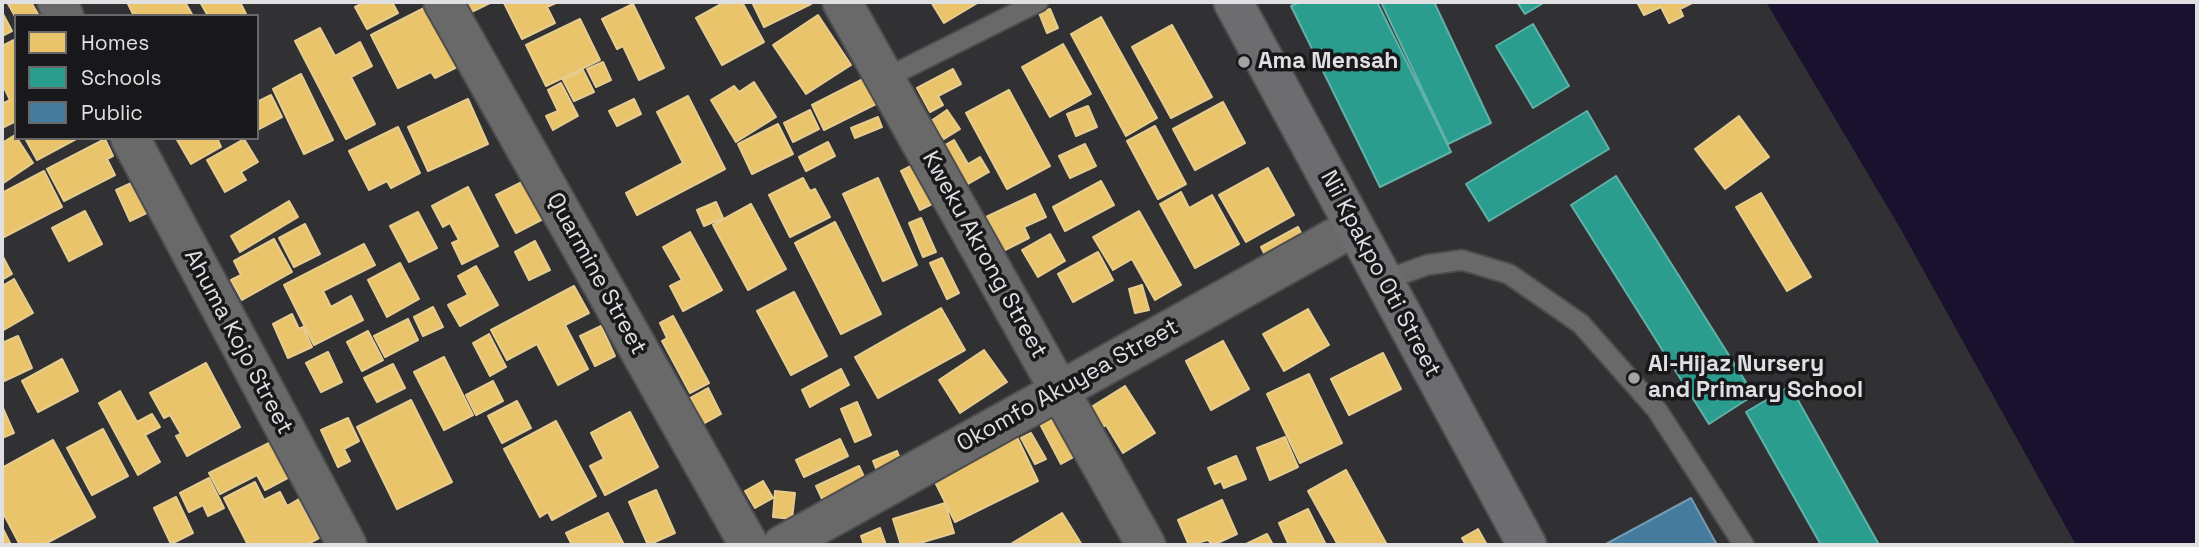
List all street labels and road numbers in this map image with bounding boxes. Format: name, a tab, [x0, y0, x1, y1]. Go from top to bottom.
street label: Kweku Akrong Street	[916, 147, 1052, 363]
street label: Nii Kpakpo Oti Street	[1314, 166, 1446, 382]
street label: Quarmine Street	[540, 188, 652, 360]
street label: Ahuma Kojo Street	[178, 245, 298, 439]
street label: Okomfo Akuyea Street	[953, 314, 1183, 458]

